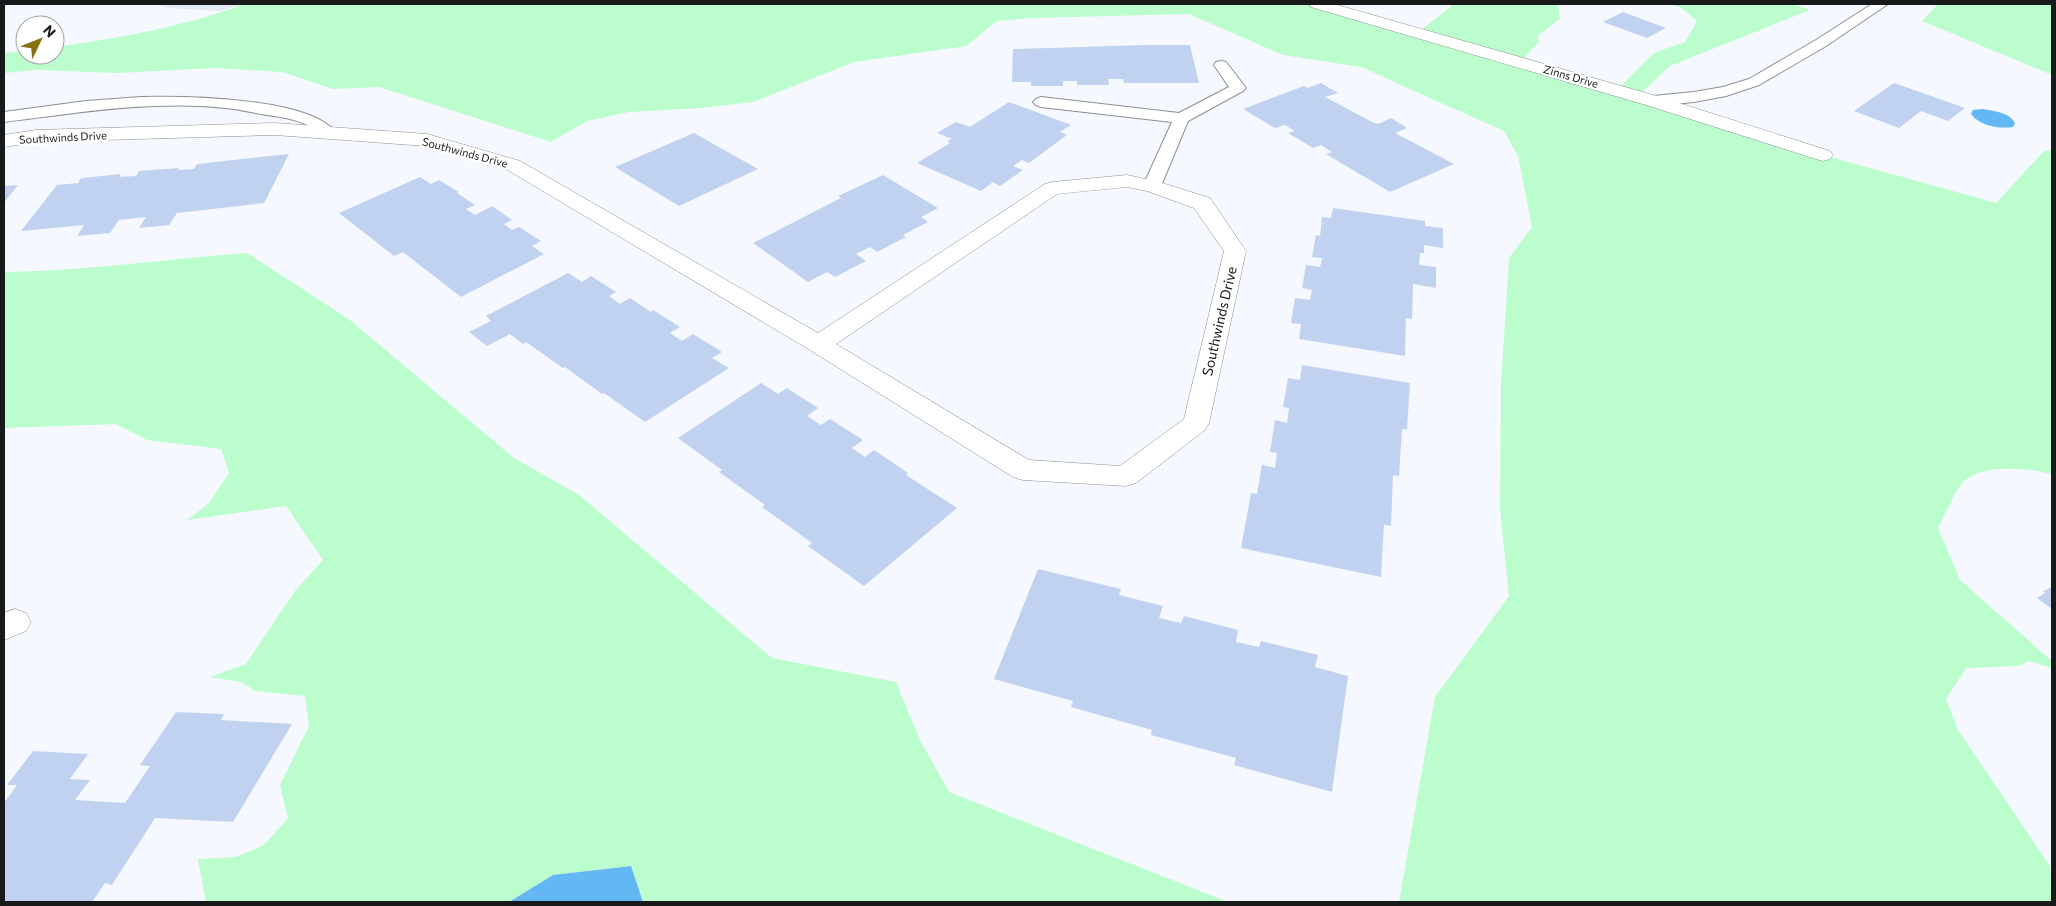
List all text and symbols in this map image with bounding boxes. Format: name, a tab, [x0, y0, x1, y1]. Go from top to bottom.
north arrow	[15, 15, 65, 65]
text: N	[40, 21, 60, 40]
street label: Zinns Drive	[1542, 62, 1600, 90]
street label: Southwinds Drive	[19, 128, 107, 146]
street label: Southwinds Drive	[421, 134, 509, 170]
street label: Southwinds Drive	[1198, 265, 1240, 377]

